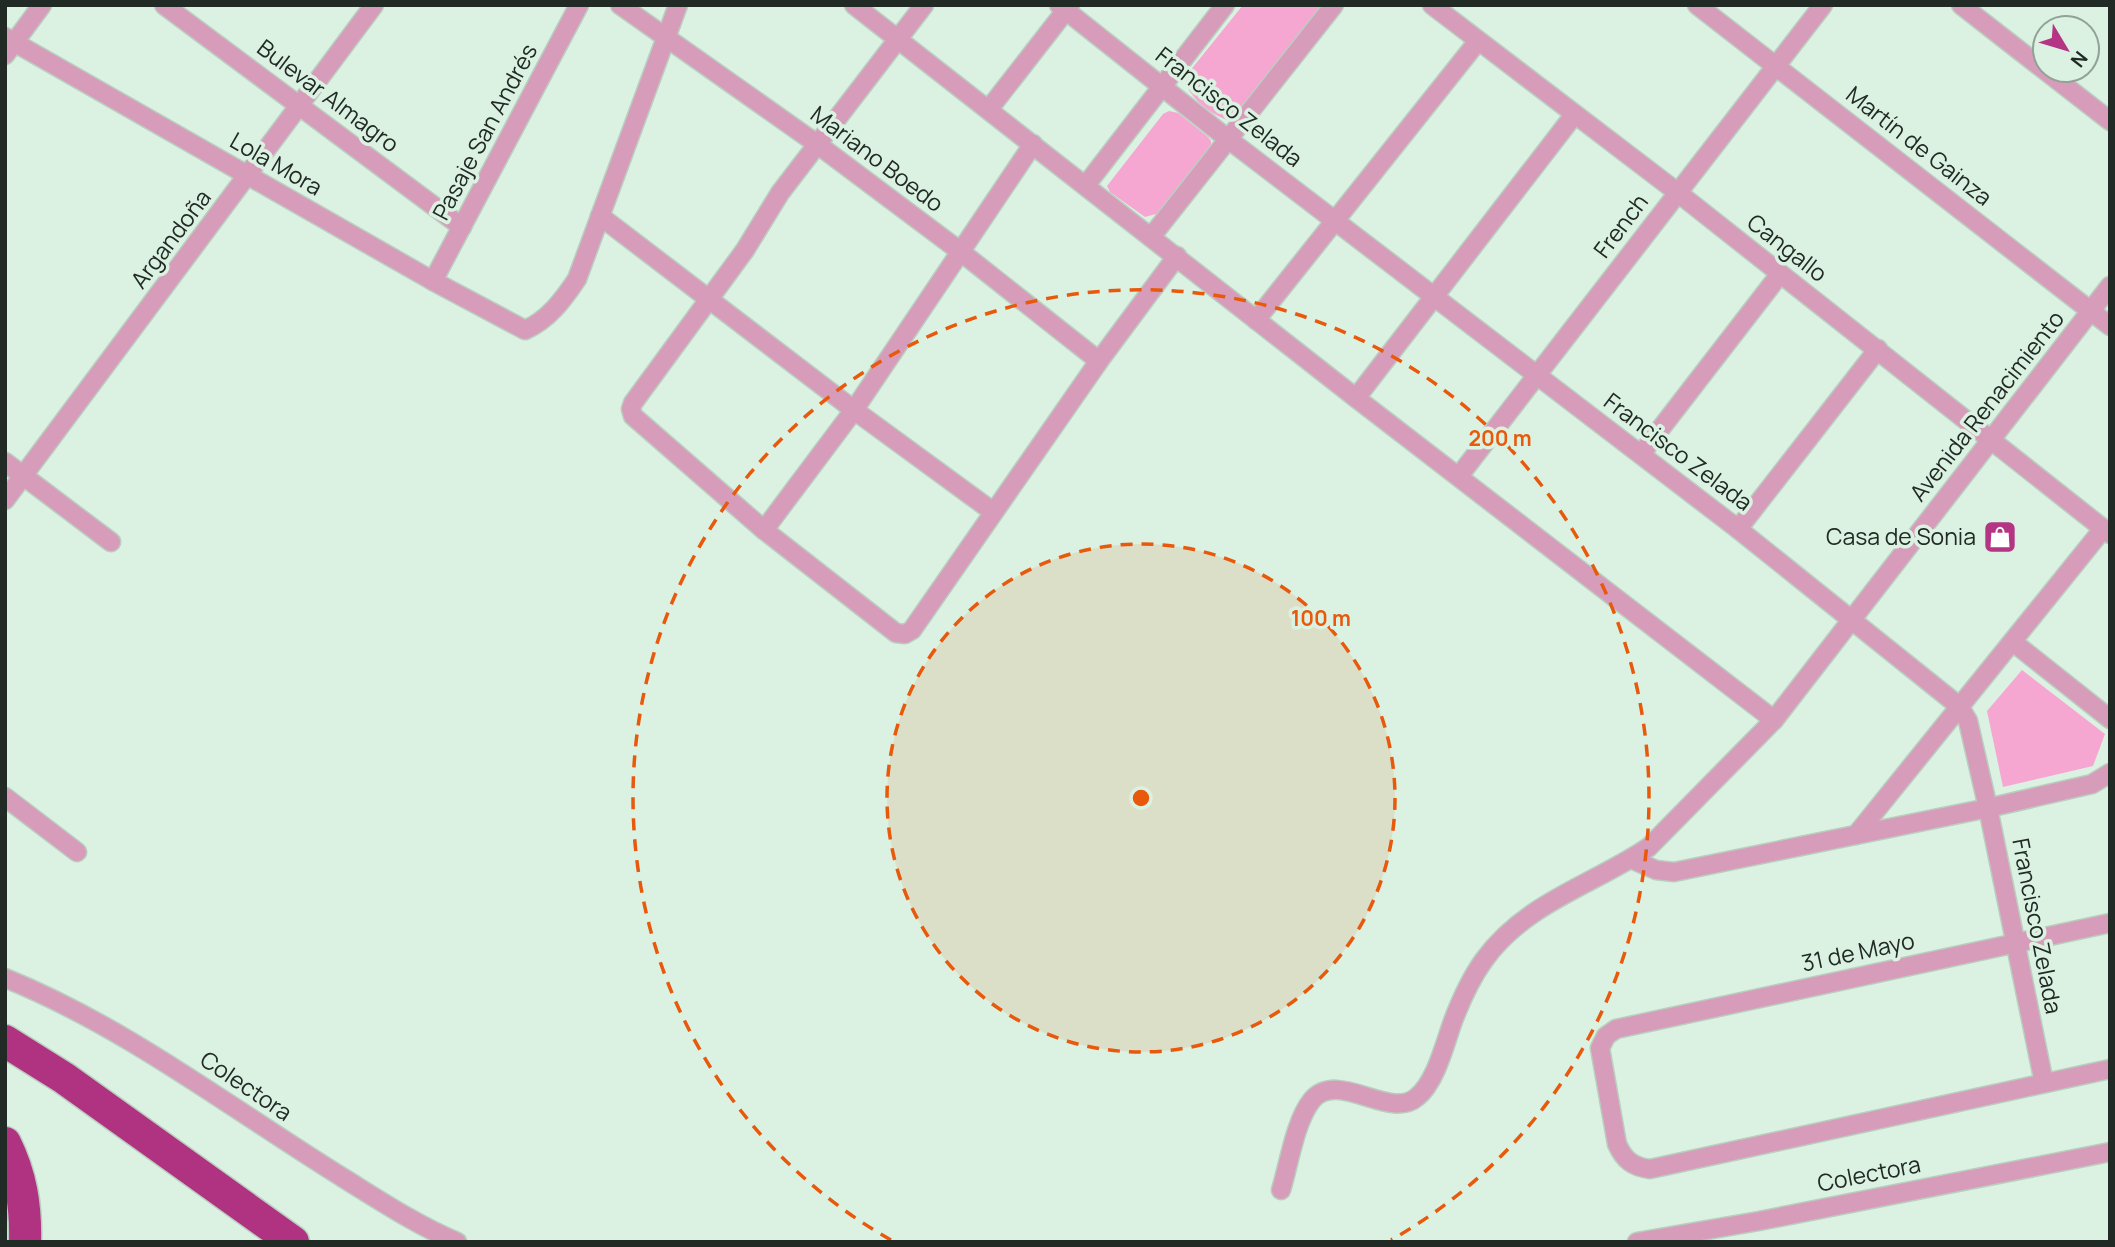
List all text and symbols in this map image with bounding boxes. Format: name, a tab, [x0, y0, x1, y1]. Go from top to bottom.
north arrow	[2031, 14, 2101, 84]
street label: Bulevar Almagro	[251, 31, 406, 159]
street label: Pasaje San Andrés	[424, 38, 544, 225]
street label: Francisco Zelada	[1150, 39, 1310, 174]
text: N	[2065, 46, 2094, 73]
street label: Martín de Gainza	[1840, 78, 1999, 212]
street label: Mariano Boedo	[805, 98, 951, 219]
street label: Lola Mora	[224, 124, 329, 202]
street label: Argandoña	[122, 182, 218, 294]
street label: French	[1586, 187, 1655, 264]
street label: Cangallo	[1741, 206, 1834, 289]
street label: Avenida Renacimiento	[1902, 303, 2071, 507]
street label: Francisco Zelada	[1598, 385, 1759, 518]
text: 200 m	[1468, 424, 1532, 452]
shop icon: Casa de Sonia	[1981, 518, 2019, 556]
place label: Casa de Sonia	[1826, 520, 1976, 552]
text: 100 m	[1291, 604, 1351, 632]
centre of rings	[1129, 786, 1153, 810]
street label: Francisco Zelada	[2005, 835, 2071, 1016]
street label: 31 de Mayo	[1798, 923, 1917, 979]
street label: Colectora	[194, 1043, 299, 1128]
street label: Colectora	[1814, 1147, 1923, 1199]

